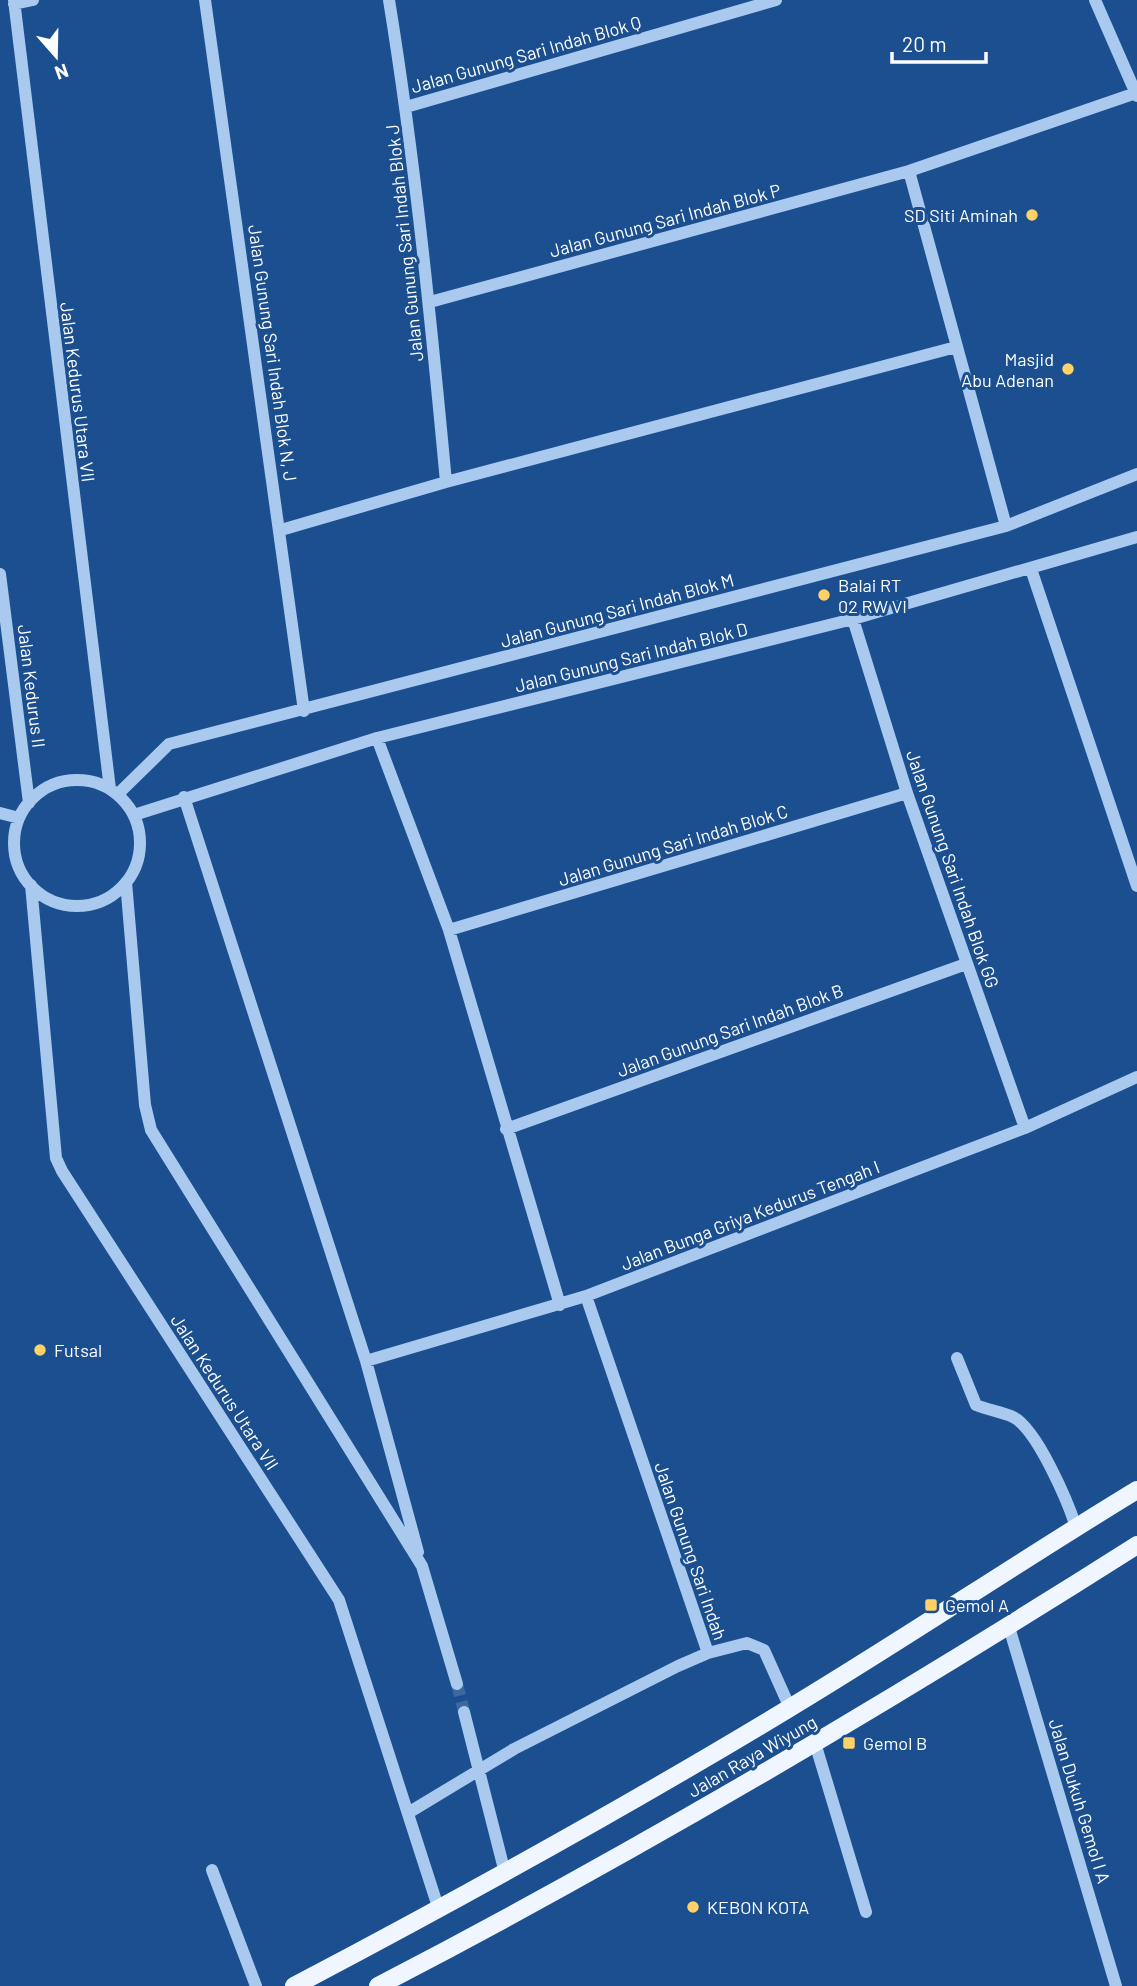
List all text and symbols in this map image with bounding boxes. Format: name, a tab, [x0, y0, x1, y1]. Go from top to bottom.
street label: Jalan Gunung Sari Indah Blok Q	[408, 11, 644, 97]
north arrow	[21, 21, 91, 91]
scale bar	[892, 21, 986, 65]
text: 20 m	[902, 31, 947, 56]
text: N	[52, 59, 72, 85]
street label: Jalan Gunung Sari Indah Blok J	[381, 123, 427, 363]
street label: Jalan Gunung Sari Indah Blok P	[547, 178, 783, 262]
place label: SD Siti Aminah	[904, 204, 1018, 226]
marker: SD Siti Aminah	[1024, 207, 1040, 223]
street label: Jalan Gunung Sari Indah Blok N, J	[244, 223, 302, 483]
street label: Jalan Kedurus Utara VII	[56, 301, 100, 483]
place label: Masjid Abu Adenan	[961, 348, 1054, 391]
marker: Masjid Abu Adenan	[1060, 361, 1076, 377]
street label: Jalan Gunung Sari Indah Blok M	[498, 568, 736, 652]
place label: Balai RT 02 RW VI	[838, 574, 907, 617]
marker: Balai RT 02 RW VI	[816, 587, 832, 603]
street label: Jalan Gunung Sari Indah Blok D	[512, 617, 750, 697]
street label: Jalan Kedurus II	[14, 623, 50, 749]
street label: Jalan Gunung Sari Indah Blok GG	[902, 747, 1004, 991]
street label: Jalan Gunung Sari Indah Blok C	[556, 800, 790, 890]
street label: Jalan Gunung Sari Indah Blok B	[614, 979, 846, 1081]
street label: Jalan Bunga Griya Kedurus Tengah I	[617, 1155, 883, 1275]
street label: Jalan Kedurus Utara VII	[166, 1310, 284, 1474]
place label: Futsal	[54, 1339, 102, 1361]
marker: Futsal	[32, 1342, 48, 1358]
street label: Jalan Gunung Sari Indah	[650, 1459, 732, 1643]
place label: Gemol A	[945, 1594, 1009, 1616]
marker: Gemol A	[923, 1597, 939, 1613]
street label: Jalan Raya Wiyung	[684, 1710, 820, 1802]
street label: Jalan Dukuh Gemol I A	[1045, 1716, 1116, 1886]
place label: Gemol B	[863, 1732, 927, 1754]
marker: Gemol B	[841, 1735, 857, 1751]
place label: KEBON KOTA	[707, 1896, 809, 1918]
marker: KEBON KOTA	[685, 1899, 701, 1915]

